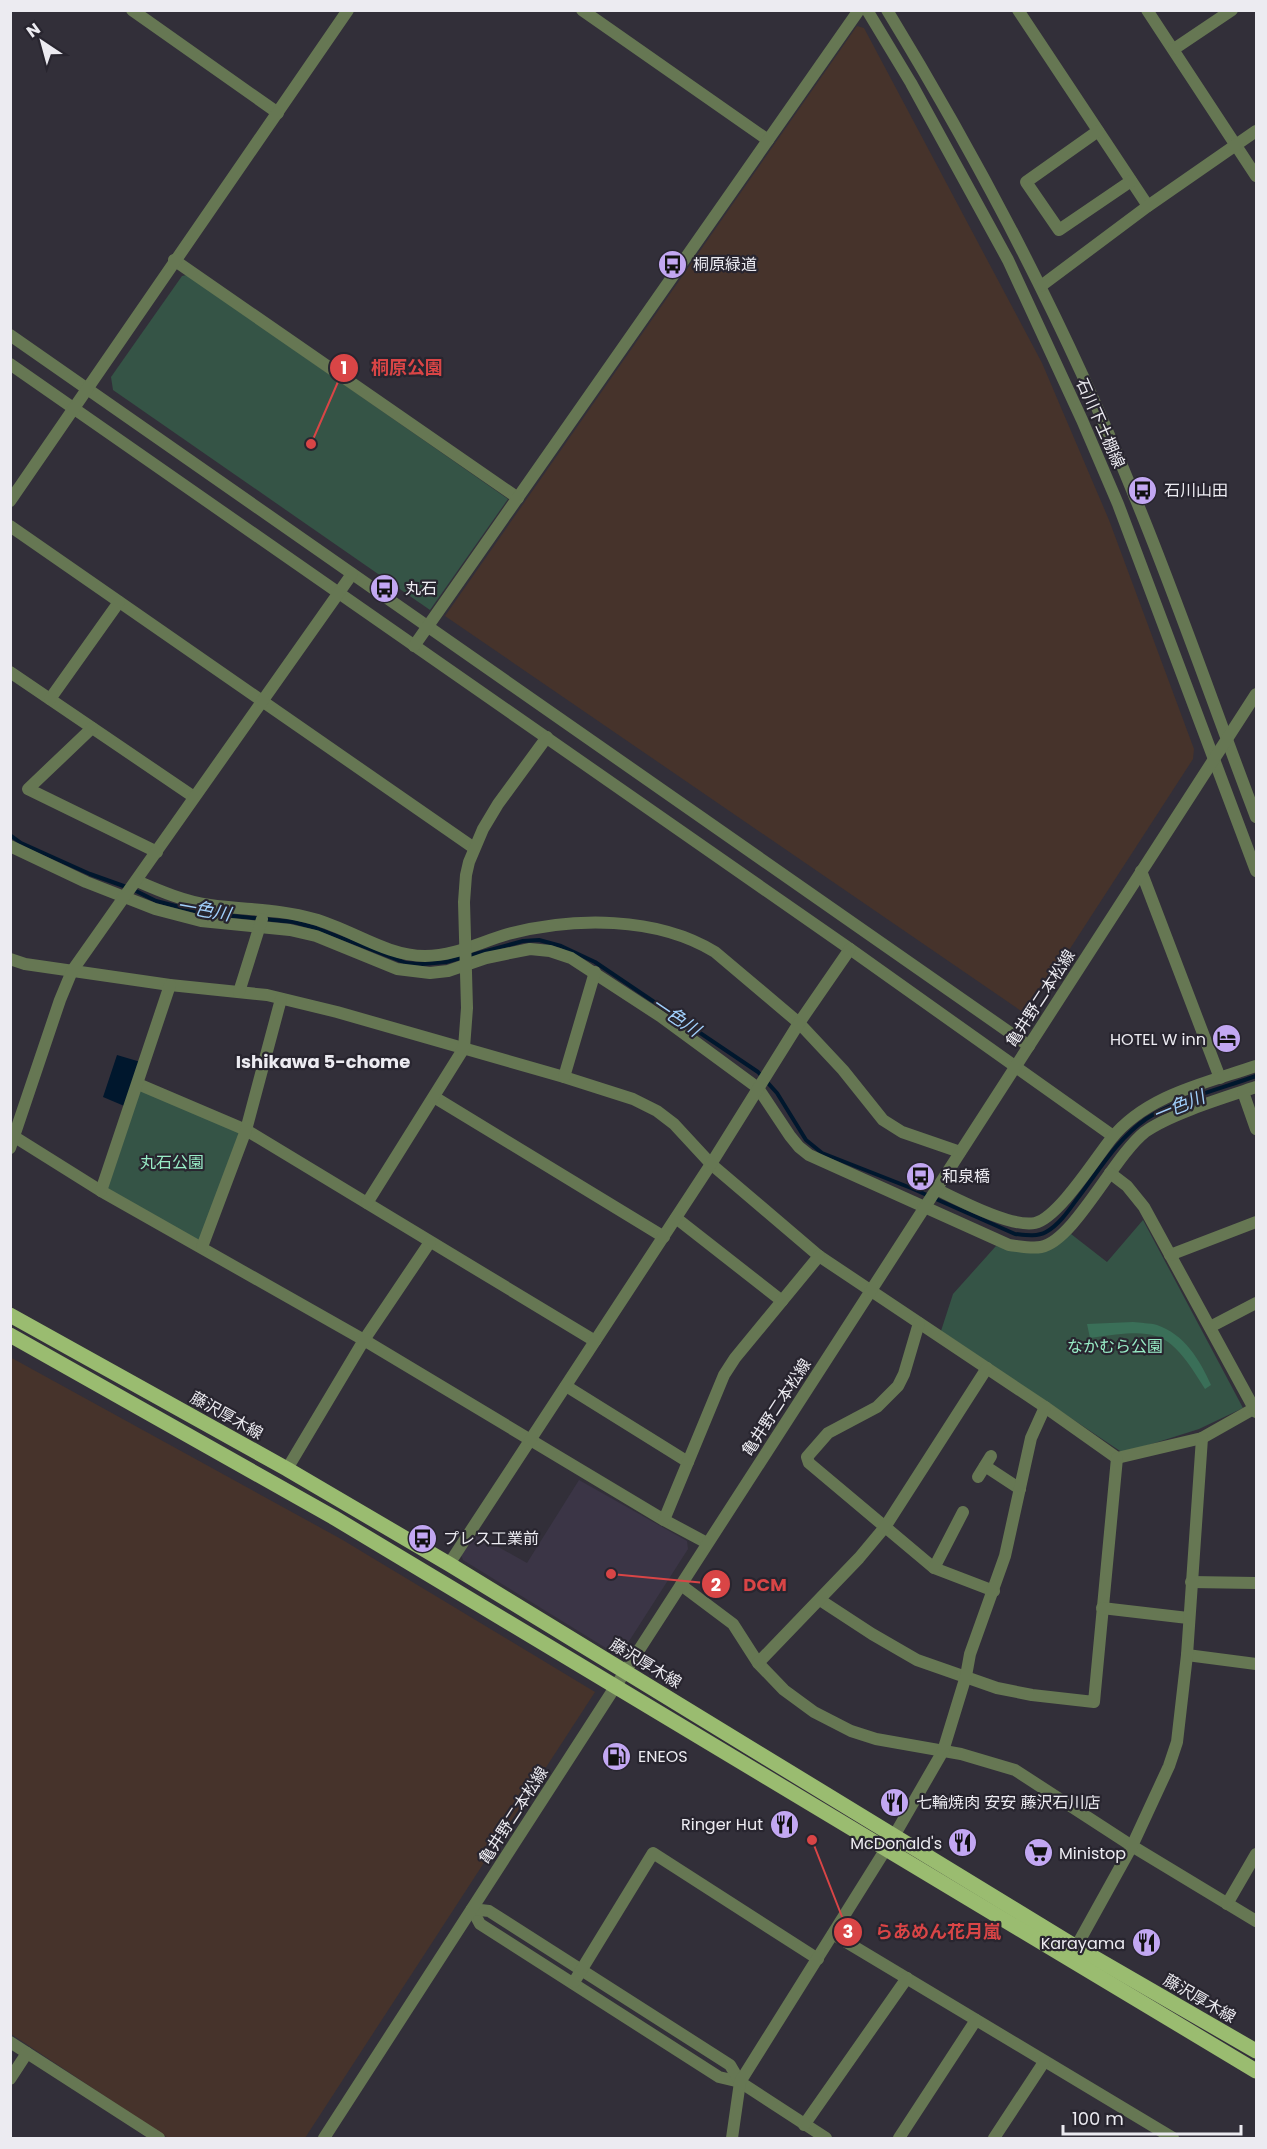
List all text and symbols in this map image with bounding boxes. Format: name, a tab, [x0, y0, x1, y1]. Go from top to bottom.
north arrow	[12, 12, 72, 72]
text: N	[22, 17, 45, 43]
bus stop icon: 桐原緑道	[656, 248, 688, 280]
place label: 桐原緑道	[693, 253, 757, 276]
callout: 桐原公園	[329, 350, 455, 386]
text: 1	[341, 355, 347, 380]
text: 桐原公園	[371, 355, 443, 380]
street label: 石川下土棚線	[1071, 375, 1131, 472]
bus stop icon: 石川山田	[1127, 474, 1159, 506]
place label: 石川山田	[1164, 479, 1228, 502]
bus stop icon: 丸石	[368, 572, 400, 604]
place label: 丸石	[405, 577, 437, 600]
water label: 一色川	[175, 893, 235, 927]
street label: 亀井野二本松線	[1000, 945, 1081, 1052]
water label: 一色川	[647, 991, 707, 1043]
hotel icon: HOTEL W inn	[1211, 1023, 1243, 1055]
place label: HOTEL W inn	[1110, 1028, 1206, 1051]
district label: Ishikawa 5-chome	[236, 1049, 410, 1074]
water label: 一色川	[1149, 1083, 1210, 1127]
park label: 丸石公園	[140, 1151, 204, 1174]
bus stop icon: 和泉橋	[905, 1160, 937, 1192]
place label: 和泉橋	[942, 1165, 990, 1188]
park label: なかむら公園	[1067, 1335, 1163, 1358]
street label: 亀井野二本松線	[736, 1354, 817, 1461]
street label: 藤沢厚木線	[186, 1386, 267, 1445]
bus stop icon: プレス工業前	[406, 1522, 438, 1554]
place label: プレス工業前	[443, 1527, 539, 1550]
callout: DCM	[701, 1566, 798, 1602]
text: 2	[711, 1572, 721, 1597]
text: DCM	[743, 1572, 787, 1597]
street label: 藤沢厚木線	[606, 1633, 686, 1694]
fuel station icon: ENEOS	[601, 1740, 633, 1772]
place label: ENEOS	[638, 1745, 688, 1768]
street label: 亀井野二本松線	[473, 1762, 554, 1869]
restaurant icon: 七輪焼肉 安安 藤沢石川店	[879, 1786, 911, 1818]
place label: 七輪焼肉 安安 藤沢石川店	[916, 1791, 1101, 1814]
restaurant icon: Ringer Hut	[768, 1808, 800, 1840]
place label: Ringer Hut	[681, 1813, 763, 1836]
restaurant icon: McDonald's	[947, 1827, 979, 1859]
place label: McDonald's	[850, 1832, 942, 1855]
supermarket icon: Ministop	[1022, 1837, 1054, 1869]
place label: Ministop	[1059, 1842, 1126, 1865]
callout: らあめん花月嵐	[833, 1914, 1013, 1950]
text: 3	[843, 1919, 853, 1944]
text: らあめん花月嵐	[875, 1919, 1001, 1944]
restaurant icon: Karayama	[1130, 1927, 1162, 1959]
place label: Karayama	[1041, 1932, 1125, 1955]
street label: 藤沢厚木線	[1159, 1968, 1240, 2028]
scale bar	[1063, 2098, 1242, 2136]
text: 100 m	[1072, 2106, 1124, 2131]

